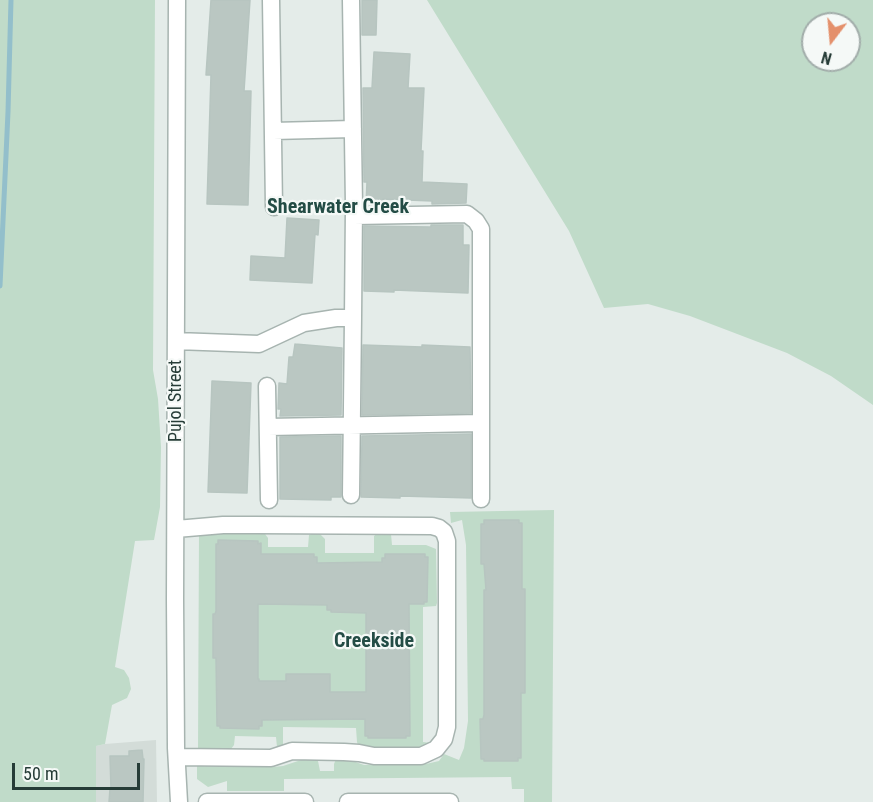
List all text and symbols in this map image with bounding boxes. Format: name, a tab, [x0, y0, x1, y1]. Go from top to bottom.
north arrow	[801, 12, 861, 72]
text: N	[819, 47, 834, 68]
district label: Shearwater Creek	[267, 196, 409, 220]
street label: Pujol Street	[165, 360, 187, 442]
district label: Creekside	[334, 630, 414, 654]
scale bar	[15, 751, 142, 789]
text: 50 m	[23, 763, 58, 784]

